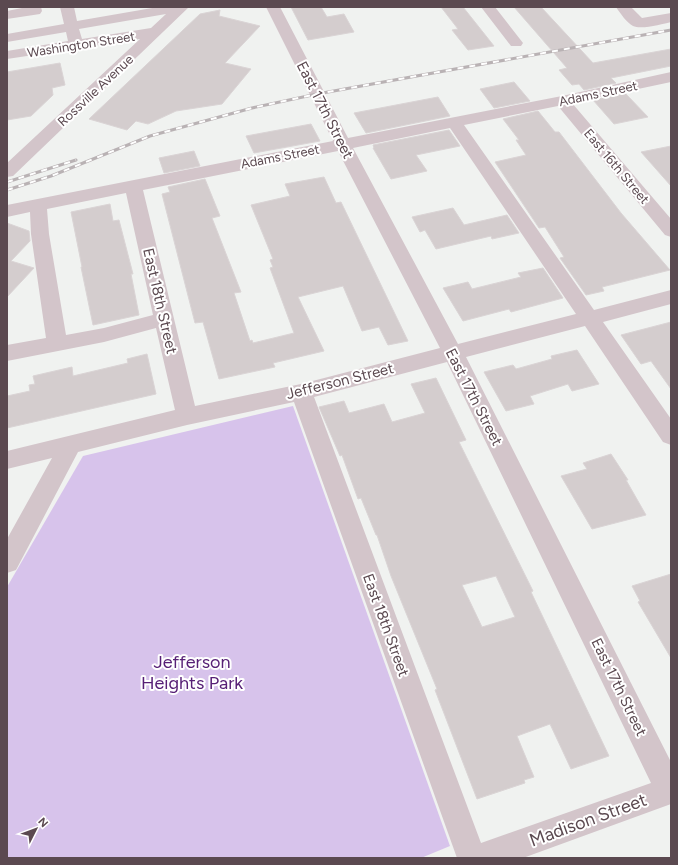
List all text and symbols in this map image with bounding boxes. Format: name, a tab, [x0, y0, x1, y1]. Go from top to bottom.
street label: Washington Street	[26, 29, 136, 60]
street label: Rossville Avenue	[55, 52, 136, 129]
street label: East 17th Street	[293, 58, 357, 162]
street label: Adams Street	[558, 78, 639, 109]
street label: East 16th Street	[581, 126, 652, 207]
street label: Adams Street	[240, 142, 321, 171]
street label: East 18th Street	[139, 246, 181, 356]
street label: East 17th Street	[442, 345, 506, 449]
street label: Jefferson Street	[284, 359, 396, 403]
street label: East 18th Street	[359, 571, 413, 679]
street label: East 17th Street	[587, 635, 651, 739]
park label: Jefferson Heights Park	[141, 651, 243, 694]
street label: Madison Street	[527, 789, 650, 851]
north arrow	[16, 809, 56, 849]
text: N	[35, 815, 51, 830]

